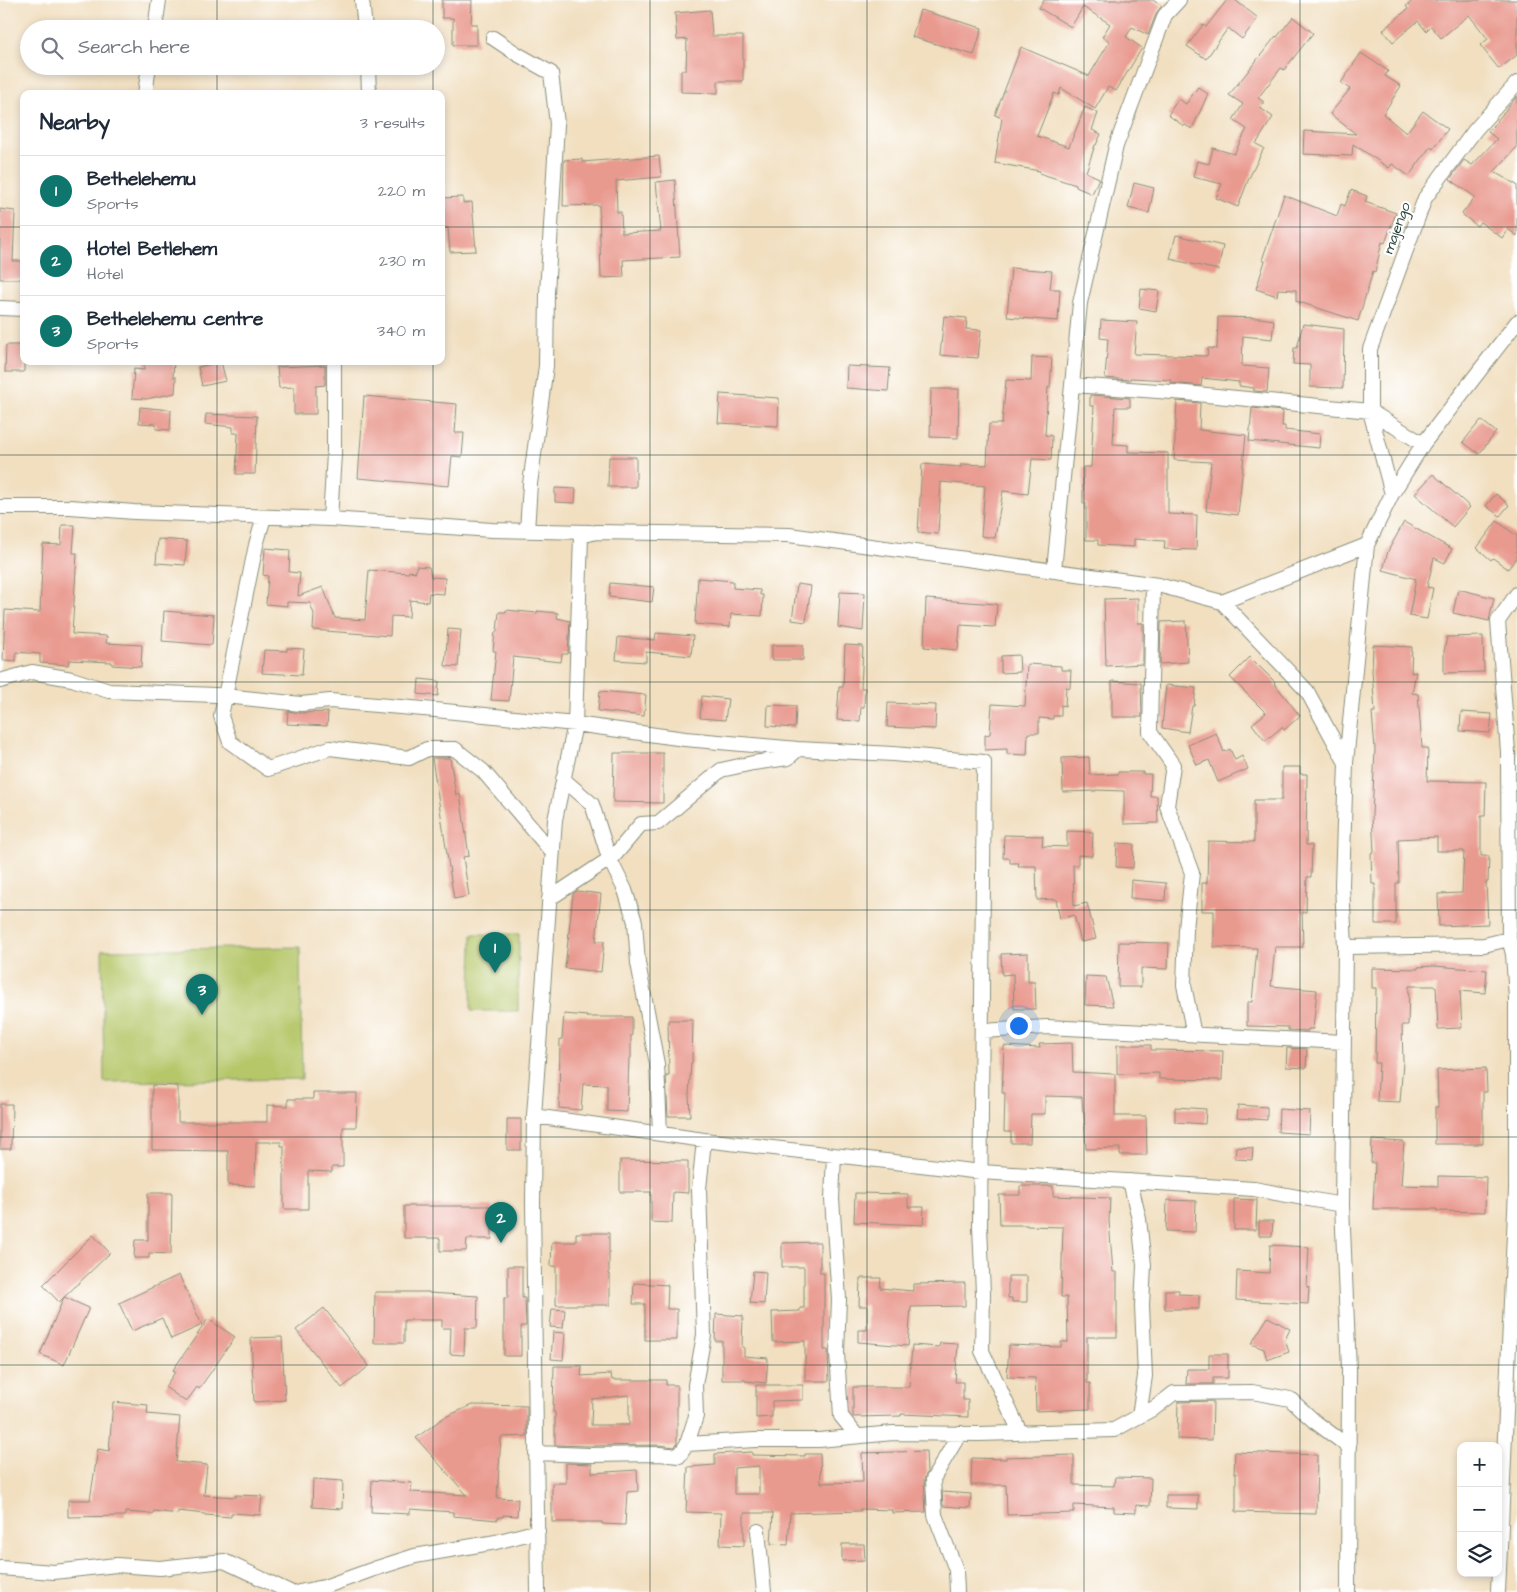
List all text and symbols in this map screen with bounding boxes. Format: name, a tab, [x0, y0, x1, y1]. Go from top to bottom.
search box	[20, 20, 445, 75]
icon: search	[38, 34, 66, 62]
text: Search here	[78, 34, 190, 61]
text: Nearby	[40, 108, 110, 137]
text: 3 results	[360, 112, 425, 134]
text: Bethelehemu	[87, 166, 196, 193]
text: 1	[55, 180, 57, 202]
text: 220 m	[378, 180, 425, 202]
text: Sports	[87, 193, 139, 215]
street label: majengo	[1378, 199, 1417, 257]
text: Hotel Betlehem	[87, 236, 217, 263]
text: 2	[51, 250, 61, 272]
text: 230 m	[379, 250, 425, 272]
text: Hotel	[87, 263, 123, 285]
text: Bethelehemu centre	[87, 306, 263, 333]
text: 3	[52, 320, 60, 342]
text: 340 m	[377, 320, 425, 342]
text: Sports	[87, 333, 139, 355]
pin: 1	[479, 932, 511, 973]
pin: 3	[186, 974, 218, 1015]
your location	[1006, 1013, 1032, 1039]
pin: 2	[485, 1202, 517, 1243]
map controls	[1457, 1442, 1502, 1577]
button: +	[1457, 1442, 1502, 1487]
button: −	[1457, 1487, 1502, 1532]
button: layers	[1457, 1532, 1502, 1577]

